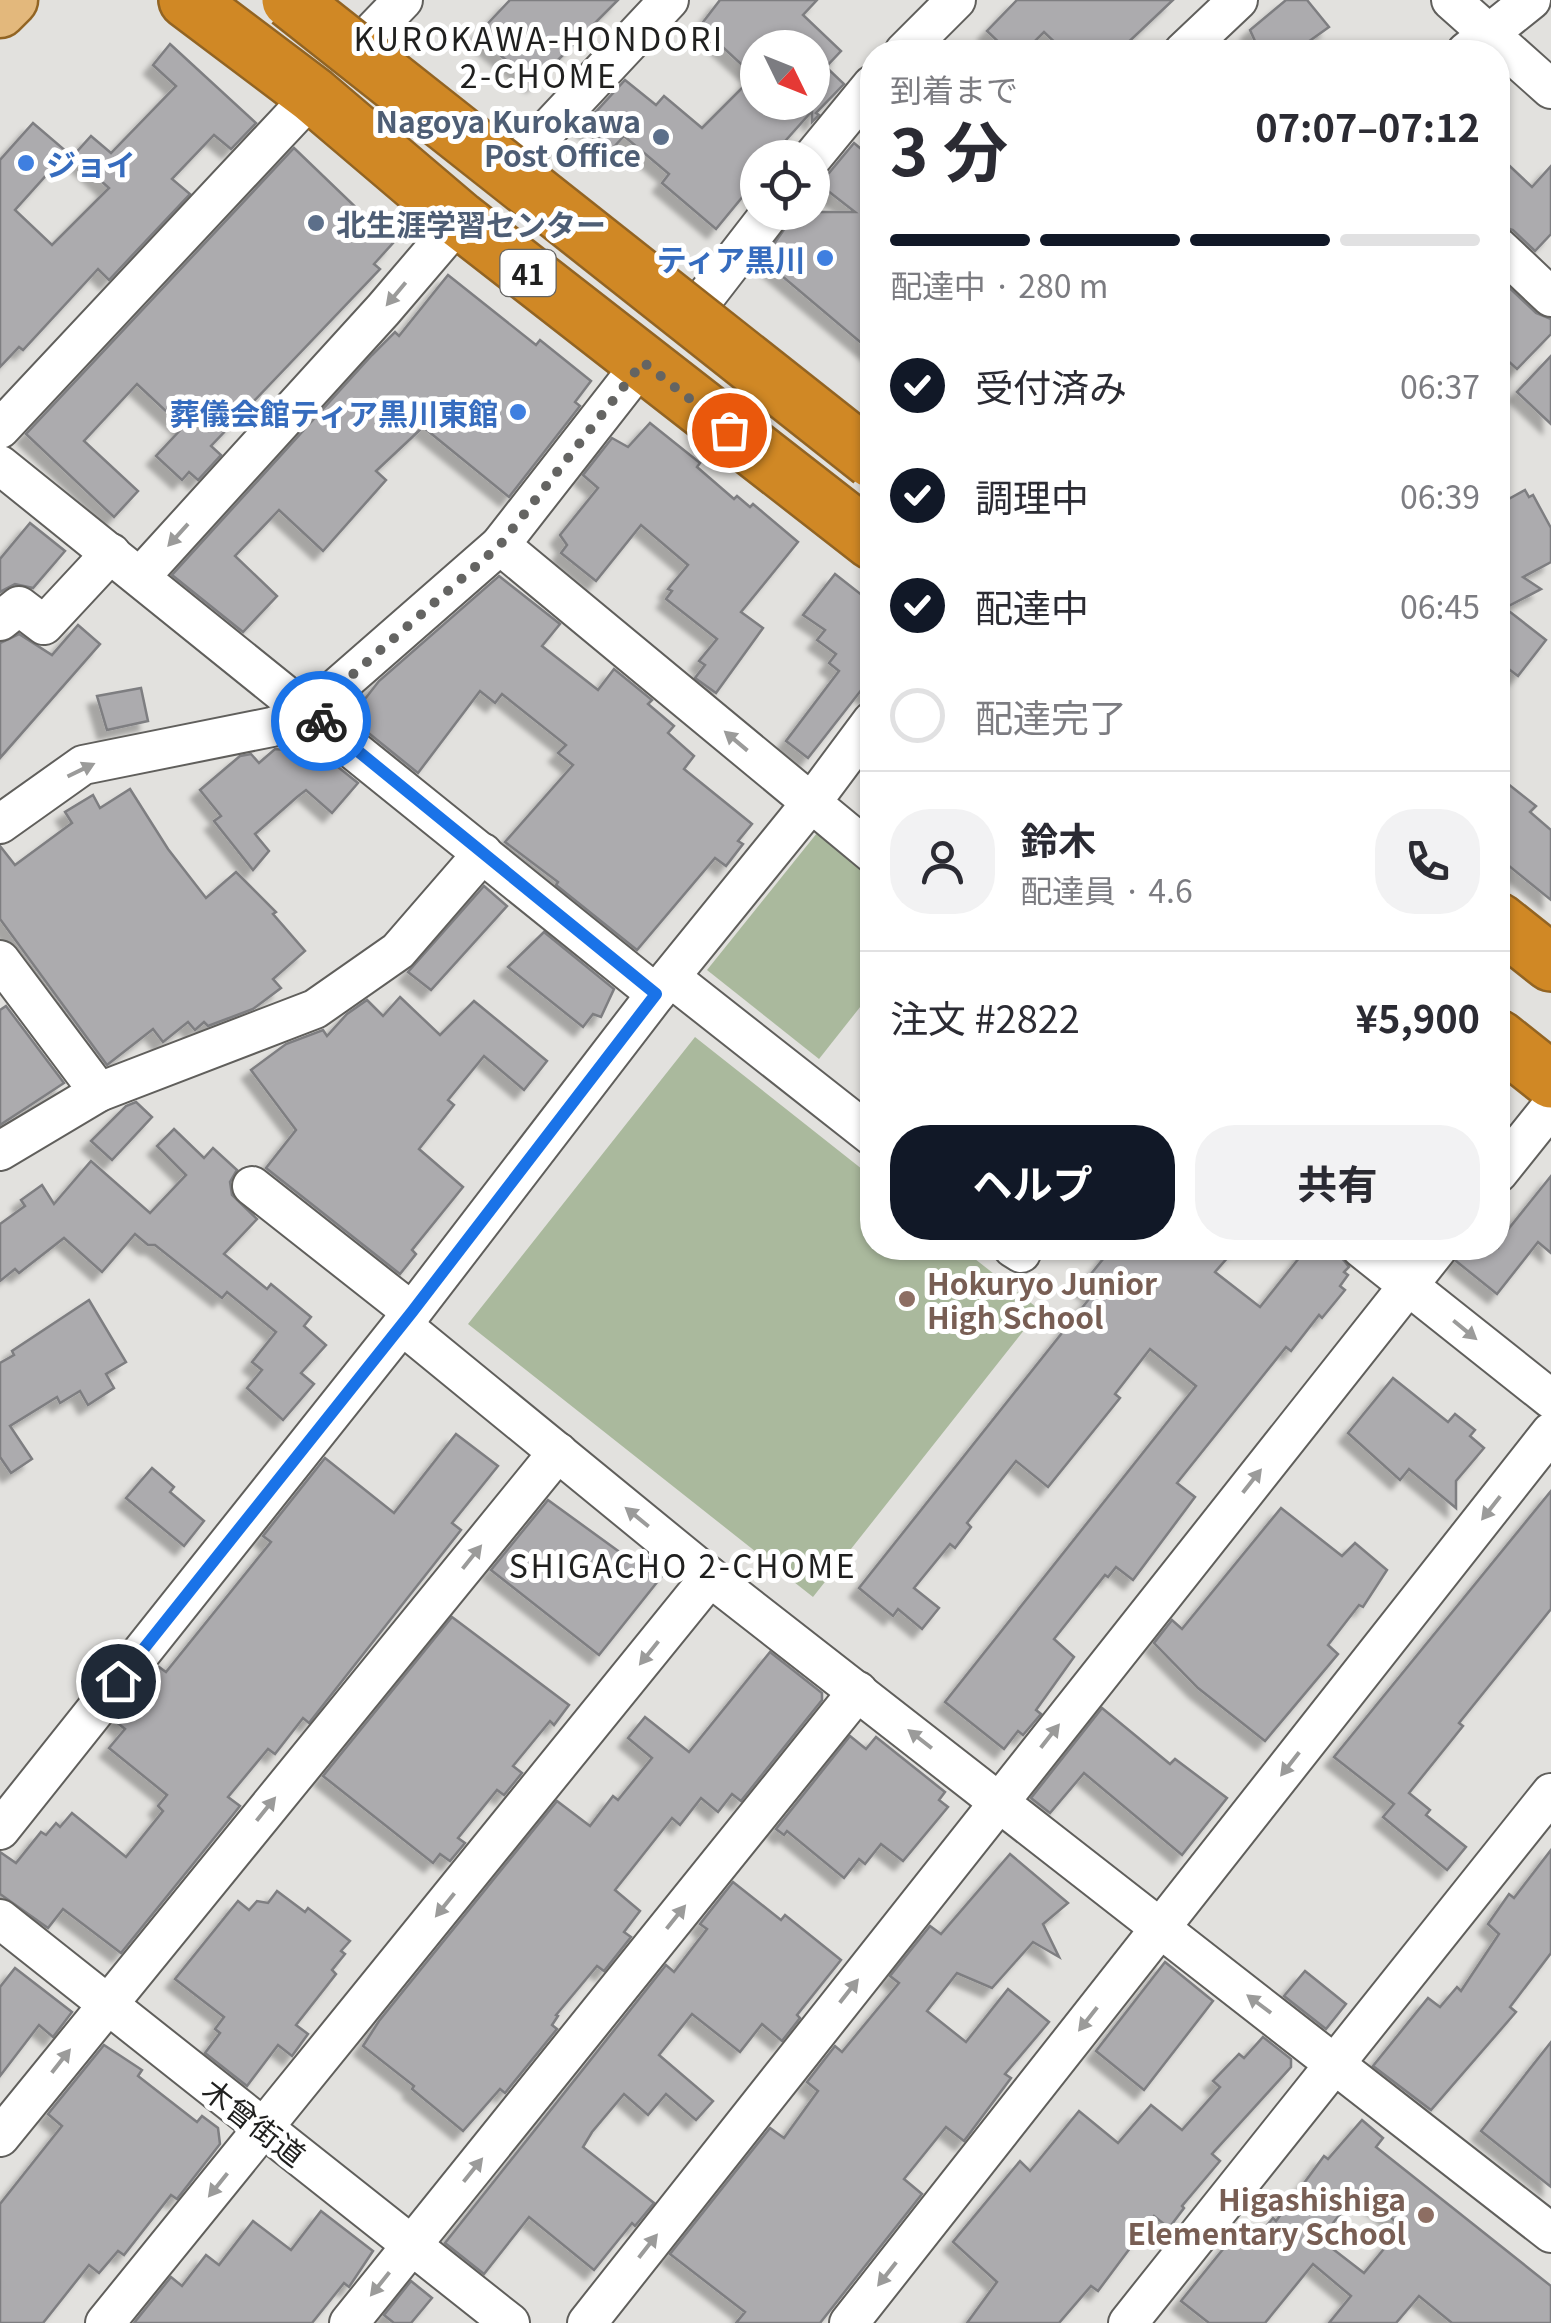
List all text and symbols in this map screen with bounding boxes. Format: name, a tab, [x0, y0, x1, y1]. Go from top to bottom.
district label: KUROKAWA-HONDORI 2-CHOME	[353, 14, 725, 97]
north arrow	[740, 30, 830, 120]
map controls	[740, 30, 830, 230]
text: 到着まで	[890, 65, 1018, 111]
place label: Nagoya Kurokawa Post Office	[375, 98, 641, 176]
text: 07:07–07:12	[1255, 98, 1480, 153]
text: 3 分	[890, 101, 1008, 195]
marker: Nagoya Kurokawa Post Office	[650, 126, 672, 148]
button: locate	[740, 140, 830, 230]
place label: ジョイ	[46, 141, 136, 185]
marker: ジョイ	[15, 152, 37, 174]
place label: 北生涯学習センター	[336, 201, 606, 245]
marker: 北生涯学習センター	[305, 212, 327, 234]
place label: ティア黒川	[657, 236, 805, 280]
marker: ティア黒川	[814, 247, 836, 269]
road number: 41	[500, 250, 556, 296]
text: 配達中 · 280 m	[890, 261, 1108, 307]
one-way arrow	[386, 282, 408, 307]
icon: check	[890, 358, 945, 413]
text: 受付済み	[975, 358, 1127, 413]
text: 06:37	[1400, 362, 1480, 408]
pin	[687, 388, 772, 473]
place label: 葬儀会館ティア黒川東館	[170, 390, 498, 434]
marker: 葬儀会館ティア黒川東館	[507, 401, 529, 423]
icon: bag	[702, 403, 757, 458]
icon: check	[890, 468, 945, 523]
text: 調理中	[975, 468, 1089, 523]
text: 06:39	[1400, 472, 1480, 518]
one-way arrow	[168, 522, 190, 547]
icon: check	[890, 578, 945, 633]
text: 配達中	[975, 578, 1089, 633]
text: 06:45	[1400, 582, 1480, 628]
courier	[271, 671, 371, 771]
text: 配達完了	[975, 688, 1127, 743]
icon: bike	[294, 694, 349, 749]
one-way arrow	[723, 731, 748, 752]
one-way arrow	[66, 762, 95, 779]
button: person	[890, 809, 995, 914]
button: phone	[1375, 809, 1480, 914]
text: 鈴木	[1020, 811, 1096, 866]
text: 配達員 · 4.6	[1020, 866, 1193, 912]
text: 注文 #2822	[890, 989, 1080, 1044]
text: ¥5,900	[1356, 989, 1480, 1044]
button: ヘルプ	[890, 1125, 1175, 1240]
button: 共有	[1195, 1125, 1480, 1240]
place label: Hokuryo Junior High School	[927, 1260, 1158, 1338]
marker: Hokuryo Junior High School	[896, 1288, 918, 1310]
one-way arrow	[1452, 1319, 1477, 1340]
one-way arrow	[1241, 1468, 1262, 1494]
one-way arrow	[1480, 1495, 1501, 1521]
one-way arrow	[624, 1507, 650, 1528]
district label: SHIGACHO 2-CHOME	[509, 1541, 857, 1587]
one-way arrow	[460, 1545, 482, 1570]
pin	[76, 1639, 161, 1724]
one-way arrow	[639, 1640, 660, 1665]
icon: home	[91, 1654, 146, 1709]
one-way arrow	[1039, 1723, 1060, 1748]
one-way arrow	[907, 1729, 933, 1750]
one-way arrow	[1279, 1750, 1300, 1776]
one-way arrow	[255, 1796, 276, 1821]
one-way arrow	[435, 1893, 456, 1918]
one-way arrow	[665, 1904, 686, 1929]
one-way arrow	[838, 1978, 858, 2004]
one-way arrow	[1246, 1995, 1272, 2015]
one-way arrow	[1079, 2006, 1099, 2032]
one-way arrow	[50, 2048, 71, 2074]
street label: 木曾街道	[194, 2067, 316, 2175]
one-way arrow	[462, 2157, 483, 2182]
one-way arrow	[208, 2172, 229, 2198]
place label: Higashishiga Elementary School	[1127, 2176, 1406, 2254]
marker: Higashishiga Elementary School	[1415, 2204, 1437, 2226]
one-way arrow	[637, 2234, 658, 2260]
one-way arrow	[877, 2261, 898, 2287]
one-way arrow	[370, 2272, 391, 2297]

